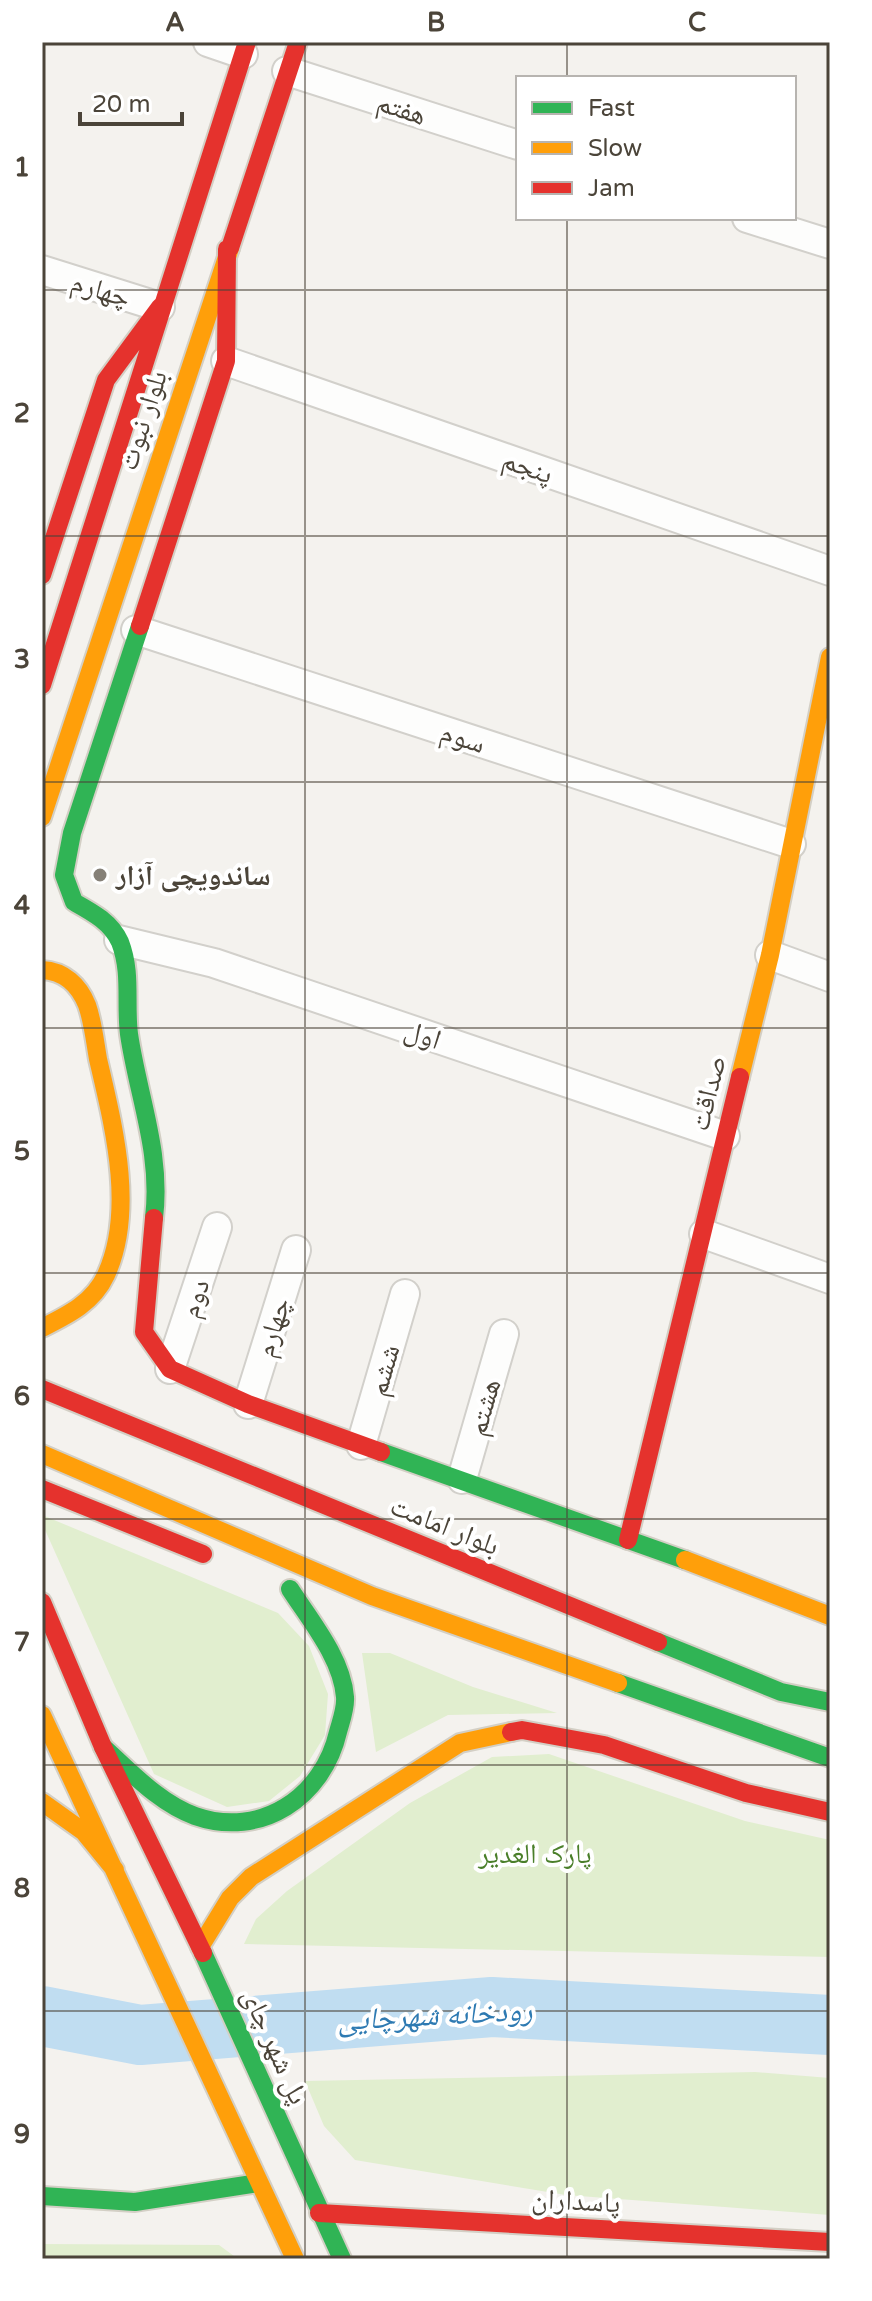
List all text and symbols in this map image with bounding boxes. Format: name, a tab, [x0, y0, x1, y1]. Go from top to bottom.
text: A	[165, 7, 185, 38]
text: B	[427, 7, 445, 38]
text: C	[688, 7, 706, 38]
scale bar	[80, 76, 182, 126]
legend	[516, 76, 796, 220]
street label: هفتم	[372, 85, 431, 134]
text: 20 m	[92, 90, 150, 119]
text: Fast	[588, 94, 635, 123]
text: Slow	[588, 134, 642, 163]
text: 1	[14, 152, 30, 183]
text: Jam	[588, 174, 635, 203]
street label: چهارم	[67, 265, 134, 316]
street label: بلوار نبوت	[111, 366, 175, 475]
text: 2	[14, 398, 30, 429]
street label: پنجم	[498, 443, 557, 492]
text: 3	[14, 644, 30, 675]
street label: سوم	[436, 715, 489, 762]
place label: ساندویچی آزار	[115, 859, 270, 893]
marker: ساندویچی آزار	[91, 866, 109, 884]
text: 4	[14, 890, 30, 921]
street label: اول	[400, 1013, 445, 1057]
street label: صداقت	[682, 1052, 734, 1135]
text: 5	[14, 1136, 30, 1167]
street label: دوم	[173, 1275, 218, 1322]
street label: چهارم	[248, 1294, 299, 1361]
street label: ششم	[360, 1341, 408, 1400]
street label: هشتم	[460, 1375, 509, 1440]
text: 6	[14, 1381, 30, 1412]
street label: بلوار امامت	[385, 1489, 504, 1563]
text: 7	[14, 1627, 30, 1658]
park label: پارک الغدیر	[477, 1837, 592, 1871]
text: 8	[14, 1873, 30, 1904]
street label: پل شهر چای	[234, 1983, 316, 2110]
water label: رودخانه شهرچایی	[337, 1992, 533, 2039]
text: 9	[14, 2119, 30, 2150]
street label: پاسداران	[531, 2182, 621, 2220]

